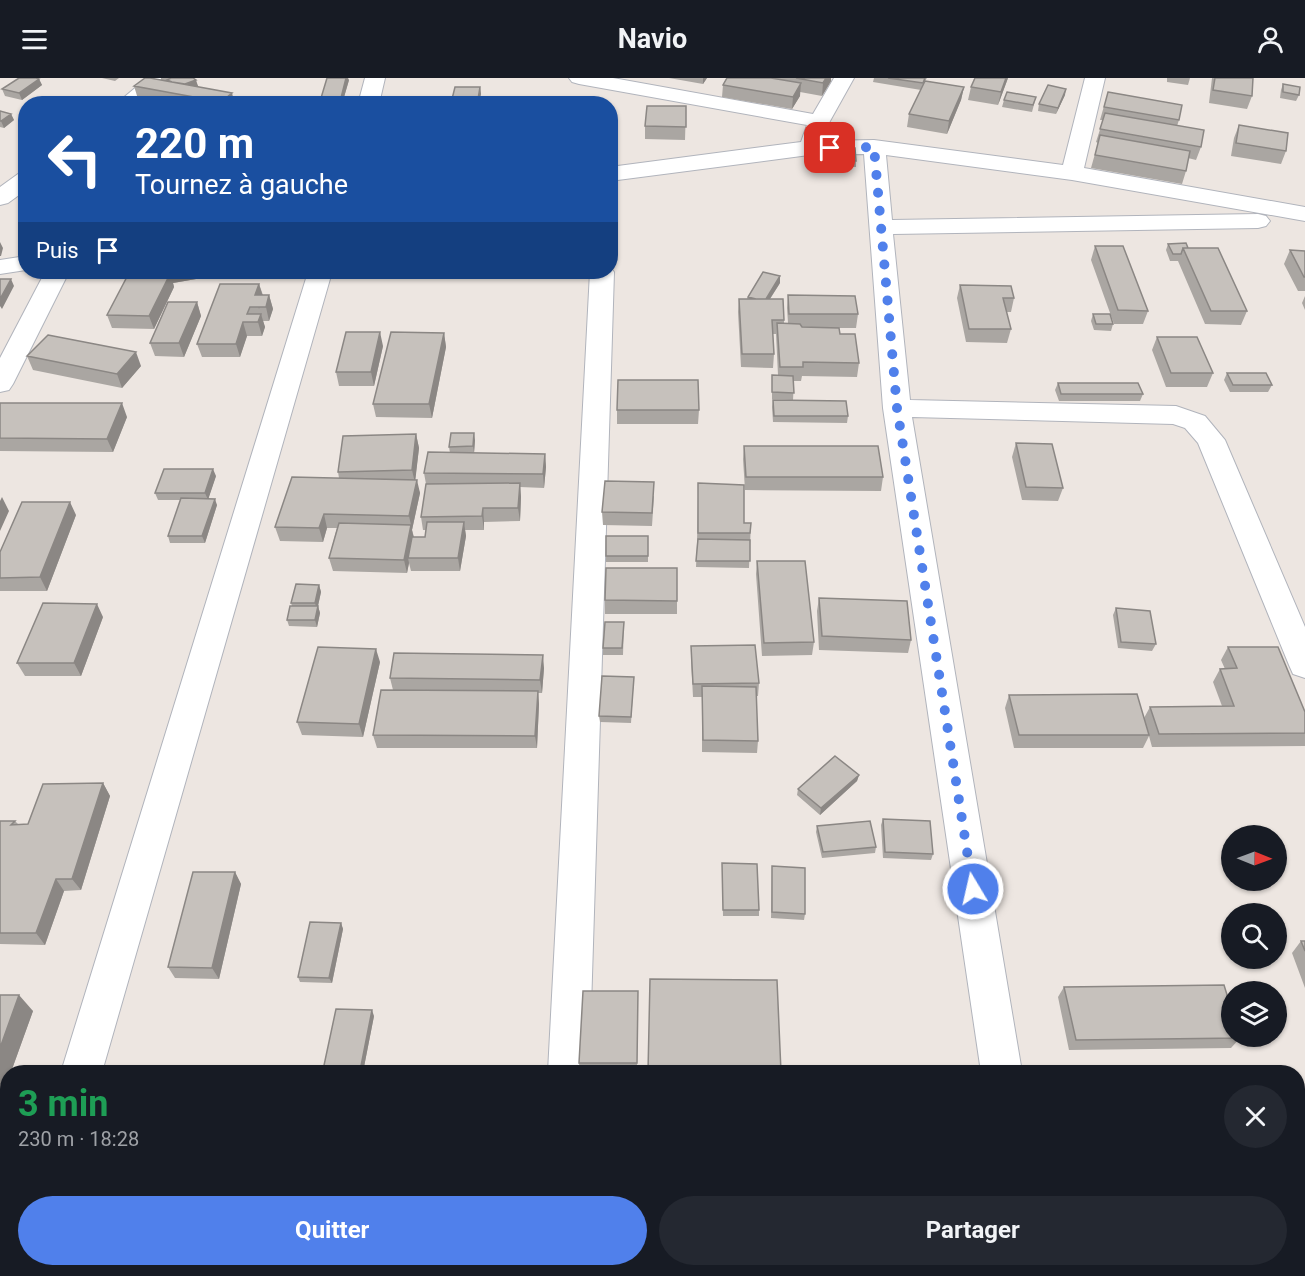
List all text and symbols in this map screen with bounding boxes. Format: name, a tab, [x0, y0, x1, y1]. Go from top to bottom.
icon: menu	[18, 23, 51, 56]
text: Navio	[618, 23, 687, 55]
icon: person	[1254, 23, 1287, 56]
text: 220 m	[135, 119, 254, 168]
icon: left	[36, 120, 114, 198]
pin	[804, 122, 855, 173]
icon: arrive	[813, 131, 846, 164]
text: Tournez à gauche	[135, 169, 348, 201]
icon: arrive	[91, 234, 124, 267]
text: Puis	[36, 238, 79, 263]
north arrow	[1221, 825, 1287, 891]
map controls	[1221, 825, 1287, 1047]
position arrow	[941, 857, 1005, 921]
button: search	[1221, 903, 1287, 969]
button: layers	[1221, 981, 1287, 1047]
text: 3 min	[18, 1083, 109, 1125]
button: close	[1224, 1085, 1287, 1148]
text: 230 m · 18:28	[18, 1127, 139, 1151]
button: Quitter	[18, 1196, 647, 1265]
button: Partager	[659, 1196, 1287, 1265]

